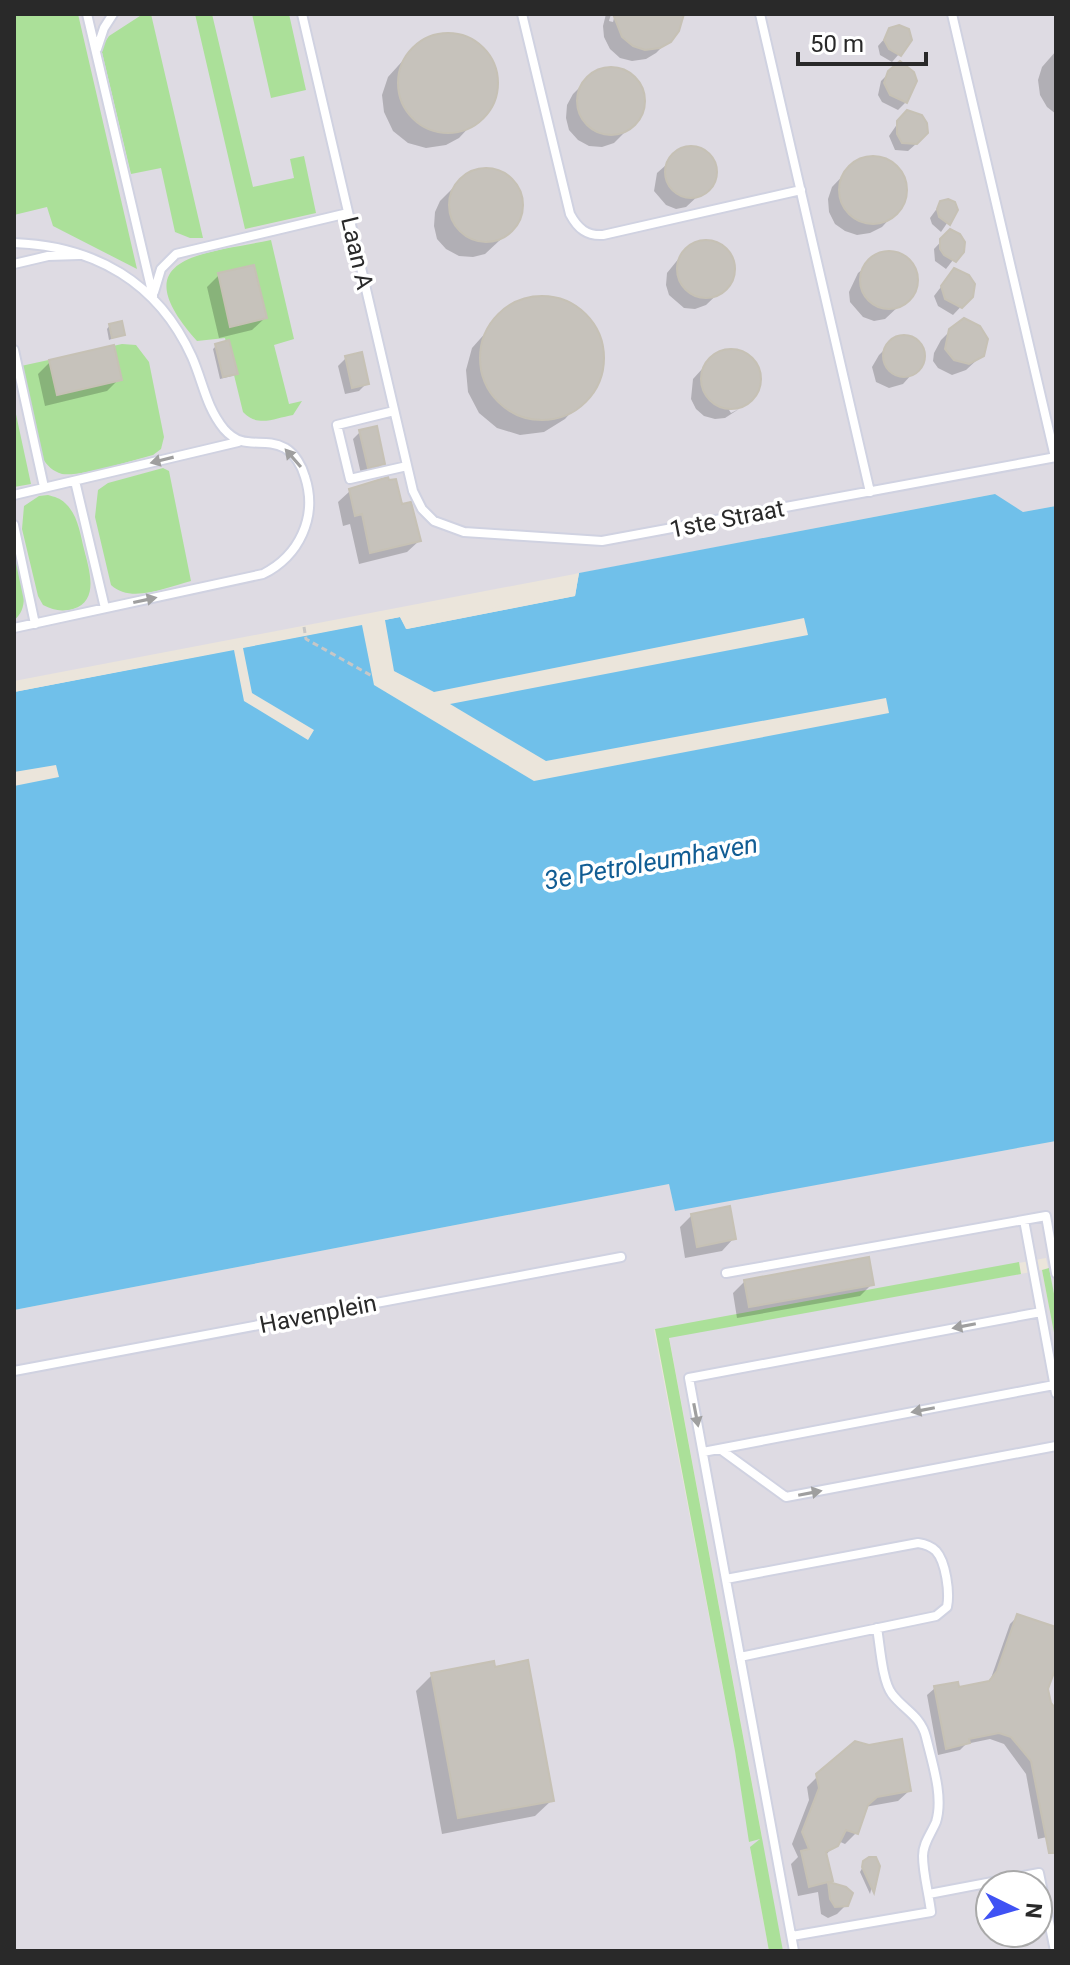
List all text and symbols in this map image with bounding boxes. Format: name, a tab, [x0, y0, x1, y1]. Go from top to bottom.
scale bar	[798, 16, 926, 66]
text: 50 m	[810, 30, 864, 58]
street label: Laan A	[335, 214, 379, 292]
one-way arrow	[285, 449, 302, 469]
one-way arrow	[150, 454, 175, 467]
street label: 1ste Straat	[667, 494, 787, 544]
one-way arrow	[133, 593, 158, 606]
water label: 3e Petroleumhaven	[542, 828, 760, 896]
street label: Havenplein	[257, 1289, 379, 1339]
one-way arrow	[951, 1320, 976, 1333]
one-way arrow	[690, 1403, 703, 1428]
one-way arrow	[910, 1404, 935, 1417]
one-way arrow	[798, 1486, 823, 1498]
north arrow	[974, 1869, 1054, 1949]
text: N	[1020, 1902, 1047, 1920]

